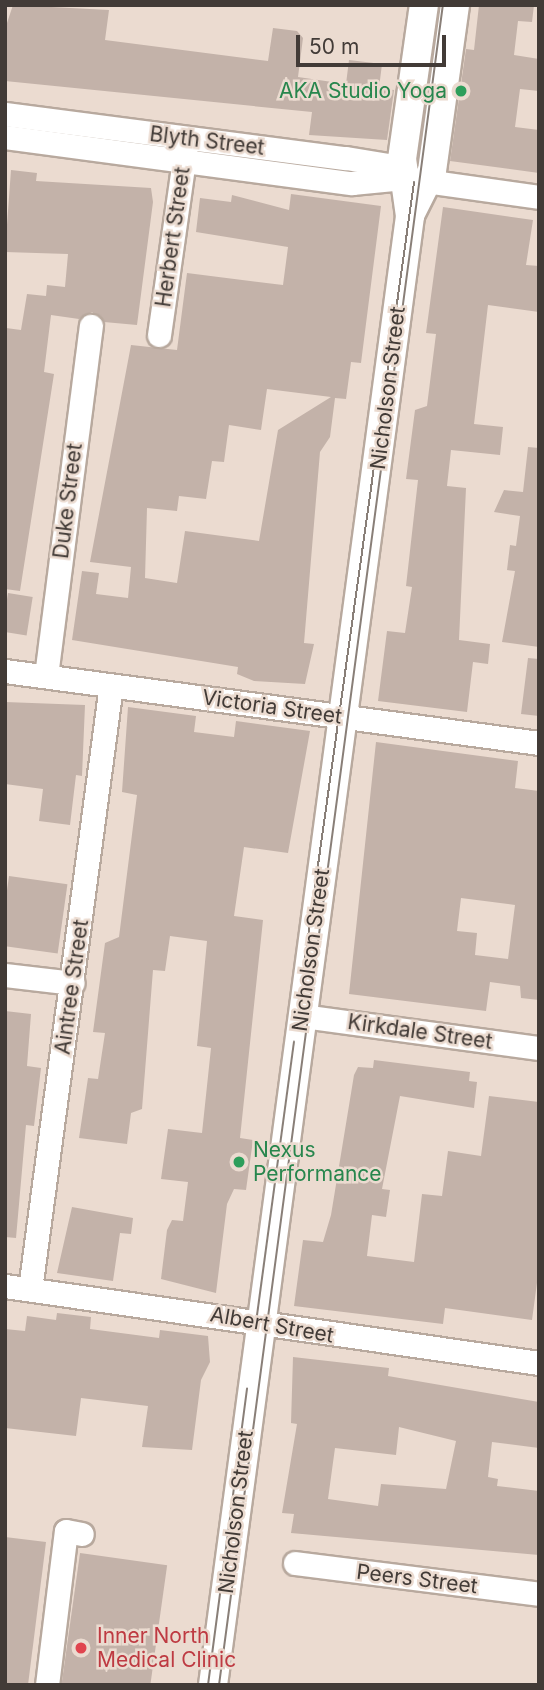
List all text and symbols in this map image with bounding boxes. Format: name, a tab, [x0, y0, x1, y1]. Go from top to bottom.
scale bar	[299, 21, 449, 65]
text: 50 m	[309, 34, 359, 59]
place label: AKA Studio Yoga	[279, 78, 447, 104]
marker: AKA Studio Yoga	[453, 83, 469, 99]
street label: Blyth Street	[148, 121, 266, 161]
street label: Herbert Street	[151, 165, 195, 309]
street label: Nicholson Street	[365, 305, 411, 471]
street label: Duke Street	[48, 442, 88, 560]
street label: Victoria Street	[200, 685, 344, 729]
street label: Nicholson Street	[287, 867, 335, 1033]
street label: Aintree Street	[50, 918, 94, 1056]
street label: Kirkdale Street	[346, 1009, 494, 1055]
place label: Nexus Performance	[253, 1137, 382, 1187]
marker: Nexus Performance	[231, 1154, 247, 1170]
street label: Albert Street	[208, 1302, 336, 1348]
street label: Nicholson Street	[213, 1429, 259, 1595]
street label: Peers Street	[355, 1559, 479, 1599]
place label: Inner North Medical Clinic	[97, 1623, 236, 1673]
marker: Inner North Medical Clinic	[71, 1638, 91, 1658]

